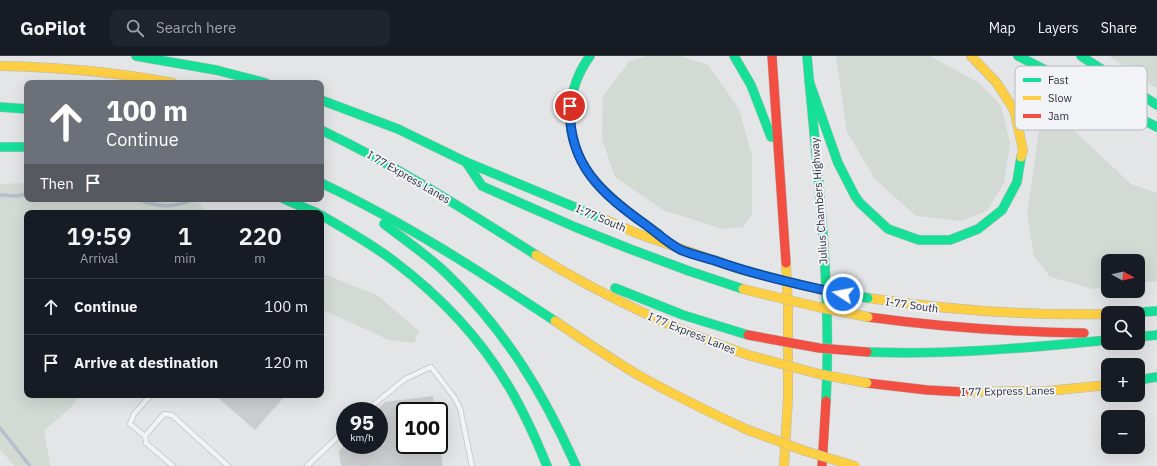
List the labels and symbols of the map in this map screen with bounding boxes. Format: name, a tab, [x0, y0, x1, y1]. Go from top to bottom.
legend	[1015, 66, 1147, 130]
text: Fast	[1048, 73, 1069, 87]
pin	[553, 89, 587, 123]
text: Slow	[1048, 91, 1072, 105]
text: Jam	[1048, 109, 1069, 123]
street label: Julius Chambers Highway	[808, 137, 830, 265]
street label: I 77 Express Lanes	[365, 148, 453, 206]
street label: I-77 South	[574, 201, 628, 235]
north arrow	[1101, 254, 1145, 298]
position arrow	[822, 273, 864, 315]
street label: I-77 South	[885, 294, 939, 316]
street label: I 77 Express Lanes	[646, 309, 738, 357]
street label: I 77 Express Lanes	[961, 383, 1055, 399]
speed limit sign: 100	[396, 402, 448, 454]

